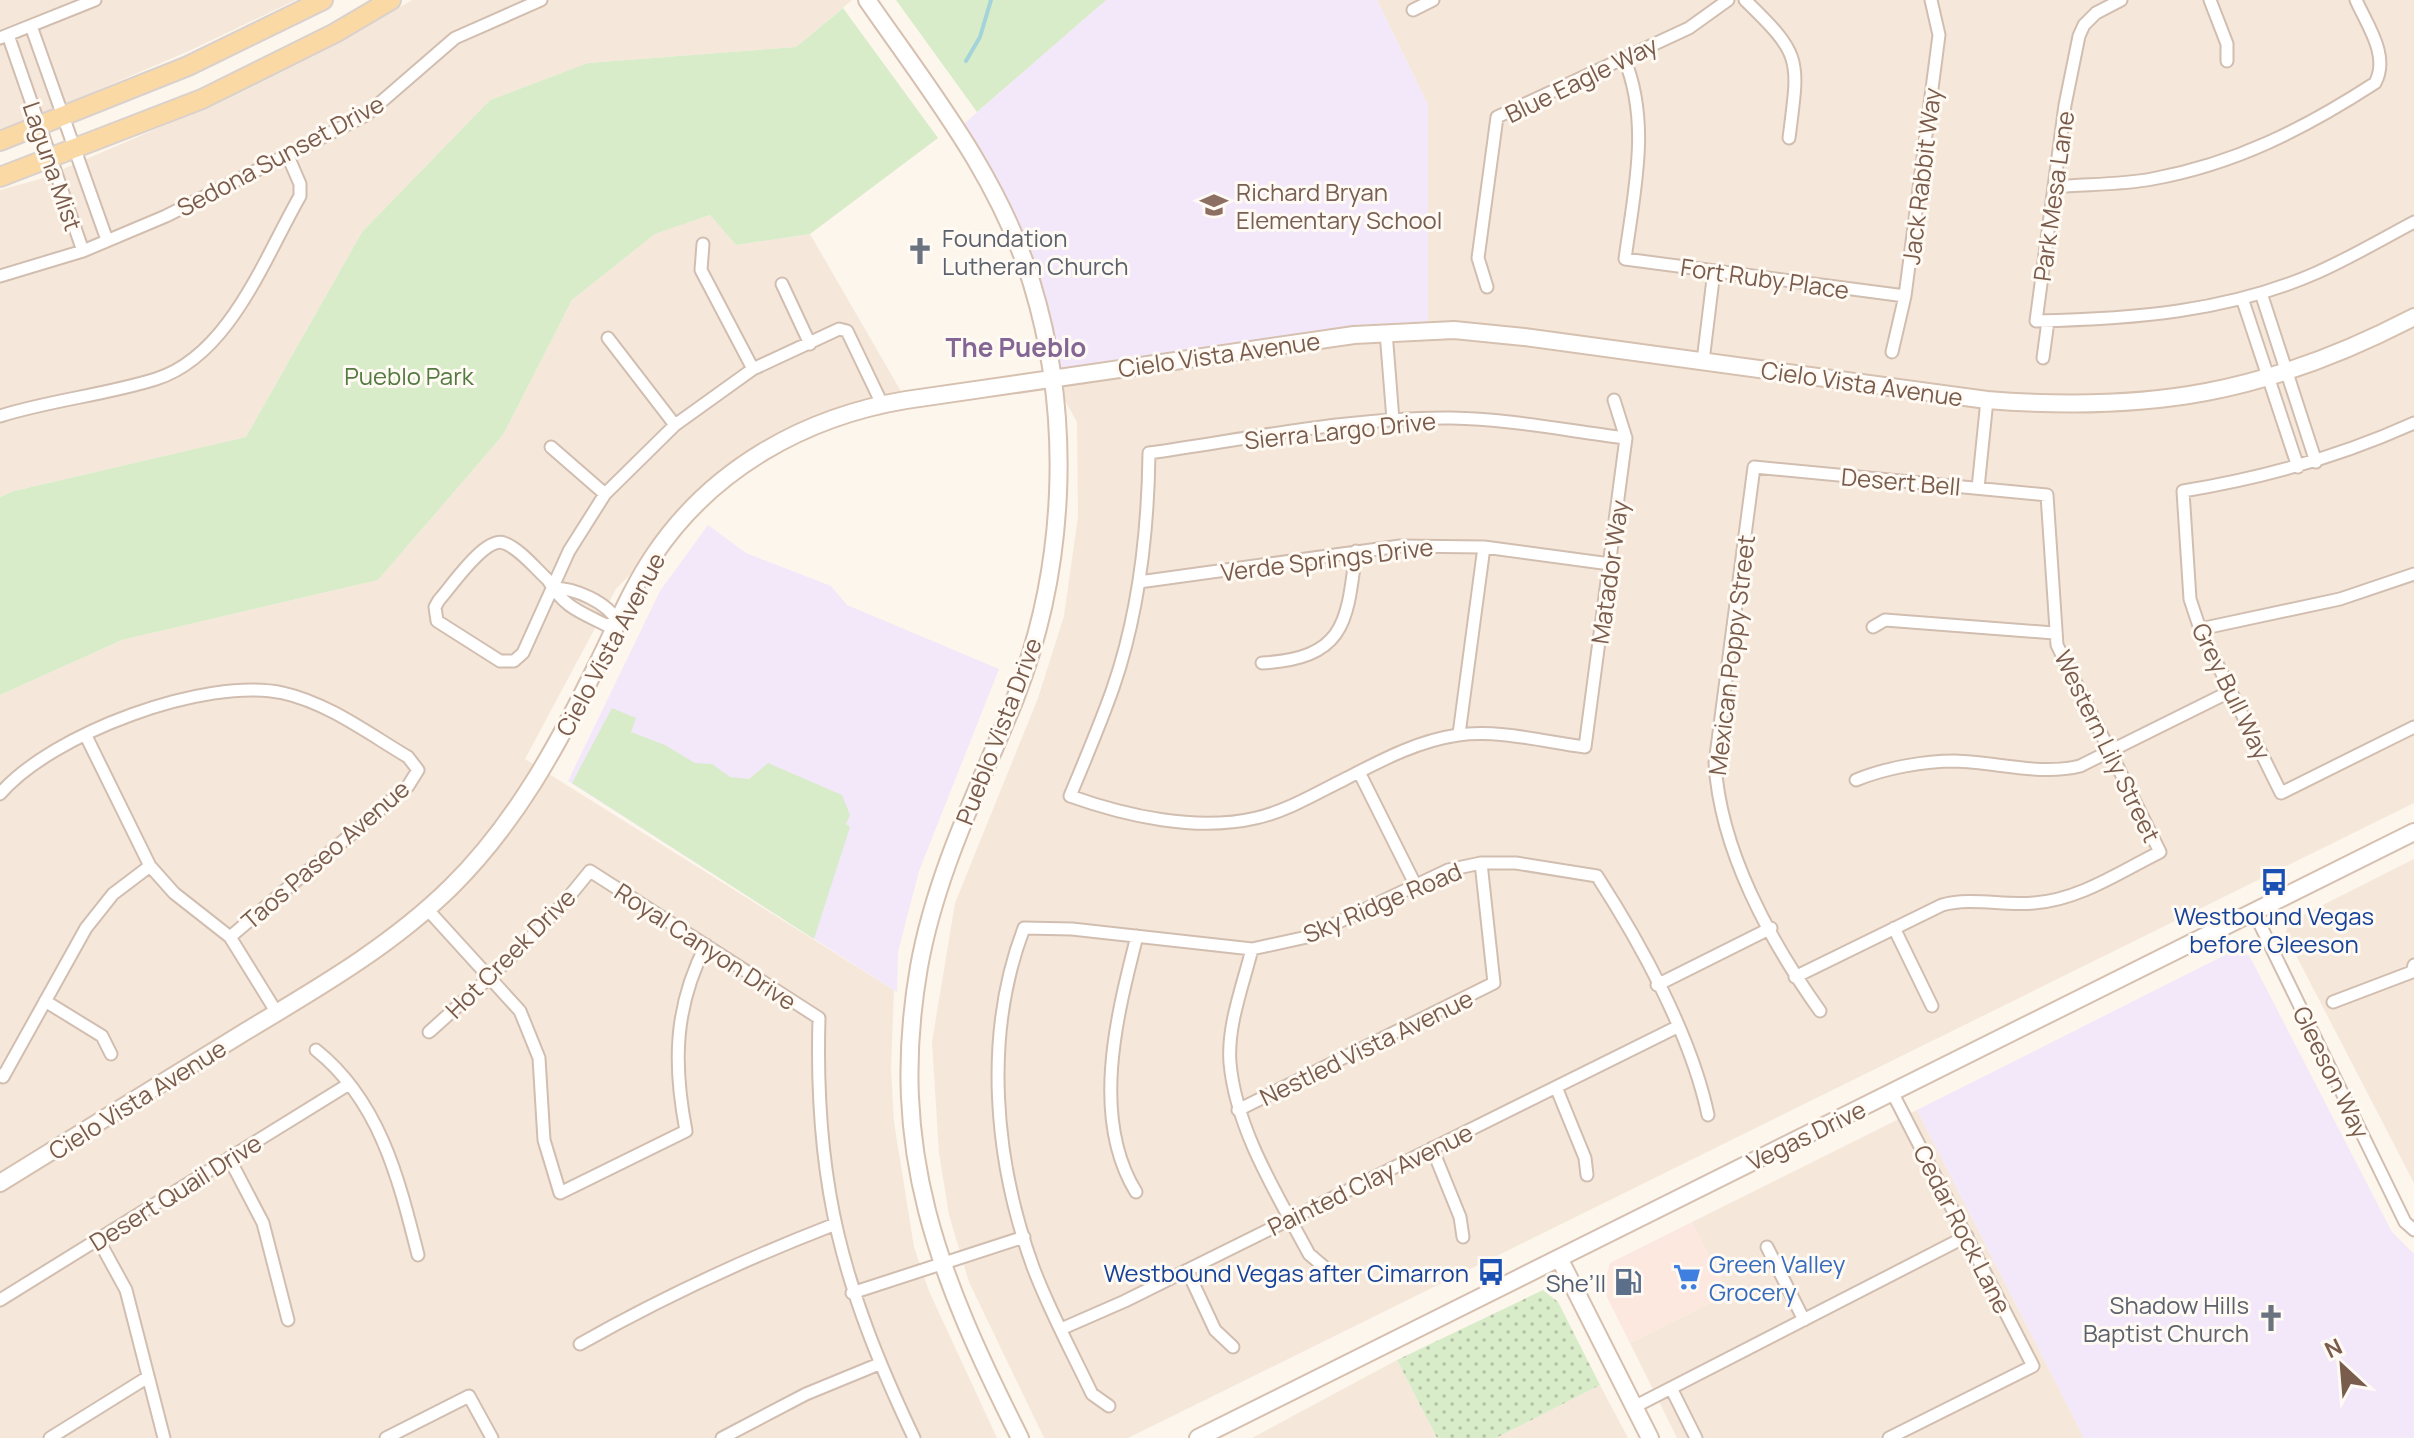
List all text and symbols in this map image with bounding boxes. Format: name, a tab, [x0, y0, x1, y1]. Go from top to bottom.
street label: Blue Eagle Way	[1499, 28, 1663, 130]
street label: Jack Rabbit Way	[1894, 85, 1948, 266]
street label: Sedona Sunset Drive	[171, 86, 389, 224]
street label: Laguna Mist	[16, 97, 90, 235]
street label: Park Mesa Lane	[2025, 109, 2081, 283]
place label: Richard Bryan Elementary School	[1236, 175, 1442, 236]
school or university icon: Richard Bryan Elementary School	[1199, 190, 1229, 220]
place label: Foundation Lutheran Church	[942, 221, 1129, 282]
church icon: Foundation Lutheran Church	[905, 236, 935, 266]
street label: Fort Ruby Place	[1679, 250, 1851, 306]
street label: Cielo Vista Avenue	[1116, 323, 1322, 385]
district label: The Pueblo	[946, 329, 1086, 365]
street label: Cielo Vista Avenue	[1759, 352, 1965, 414]
park label: Pueblo Park	[344, 359, 475, 392]
street label: Sierra Largo Drive	[1243, 404, 1437, 456]
street label: Desert Bell	[1840, 459, 1962, 503]
street label: Matador Way	[1583, 498, 1635, 646]
street label: Verde Springs Drive	[1219, 530, 1435, 588]
street label: Mexican Poppy Street	[1700, 533, 1762, 777]
street label: Cielo Vista Avenue	[548, 546, 672, 742]
street label: Grey Bull Way	[2185, 617, 2279, 765]
street label: Pueblo Vista Drive	[947, 633, 1049, 829]
street label: Western Lily Street	[2047, 644, 2169, 848]
street label: Taos Paseo Avenue	[234, 772, 416, 936]
street label: Sky Ridge Road	[1298, 854, 1466, 950]
bus stop icon: Westbound Vegas before Gleeson	[2259, 867, 2289, 897]
street label: Royal Canyon Drive	[609, 875, 803, 1017]
street label: Hot Creek Drive	[438, 881, 582, 1025]
place label: Westbound Vegas before Gleeson	[2174, 899, 2374, 960]
street label: Nestled Vista Avenue	[1254, 981, 1478, 1113]
street label: Gleeson Way	[2286, 1000, 2378, 1144]
street label: Cielo Vista Avenue	[42, 1031, 232, 1167]
street label: Vegas Drive	[1741, 1092, 1871, 1178]
street label: Painted Clay Avenue	[1262, 1115, 1478, 1243]
street label: Desert Quail Drive	[83, 1126, 267, 1258]
street label: Cedar Rock Lane	[1906, 1139, 2020, 1319]
place label: Green Valley Grocery	[1709, 1247, 1846, 1308]
place label: Westbound Vegas after Cimarron	[1103, 1256, 1469, 1289]
bus stop icon: Westbound Vegas after Cimarron	[1476, 1257, 1506, 1287]
supermarket icon: Green Valley Grocery	[1672, 1262, 1702, 1292]
place label: She’ll	[1546, 1266, 1606, 1299]
fuel station icon: She’ll	[1613, 1267, 1643, 1297]
place label: Shadow Hills Baptist Church	[2083, 1288, 2249, 1349]
church icon: Shadow Hills Baptist Church	[2256, 1303, 2286, 1333]
north arrow	[2302, 1326, 2382, 1406]
text: N	[2320, 1331, 2347, 1365]

